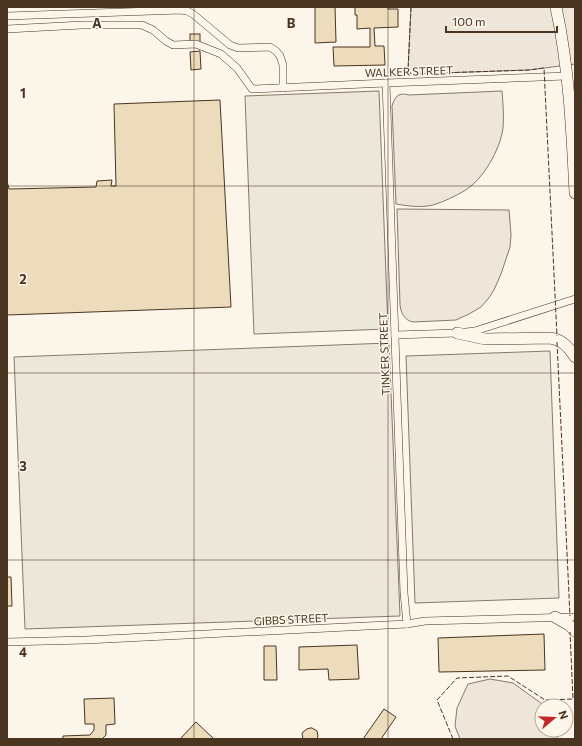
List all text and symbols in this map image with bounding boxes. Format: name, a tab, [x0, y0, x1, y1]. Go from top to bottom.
scale bar	[446, 8, 557, 34]
text: 100 m	[452, 14, 486, 28]
text: A	[92, 15, 102, 31]
text: B	[287, 15, 296, 31]
street label: WALKER STREET	[365, 63, 453, 79]
text: 1	[20, 85, 26, 101]
text: 2	[19, 271, 27, 287]
street label: TINKER STREET	[376, 312, 392, 396]
text: 3	[19, 458, 27, 474]
street label: GIBBS STREET	[253, 611, 329, 627]
text: 4	[19, 644, 27, 660]
north arrow	[534, 698, 574, 738]
text: N	[556, 709, 571, 721]

